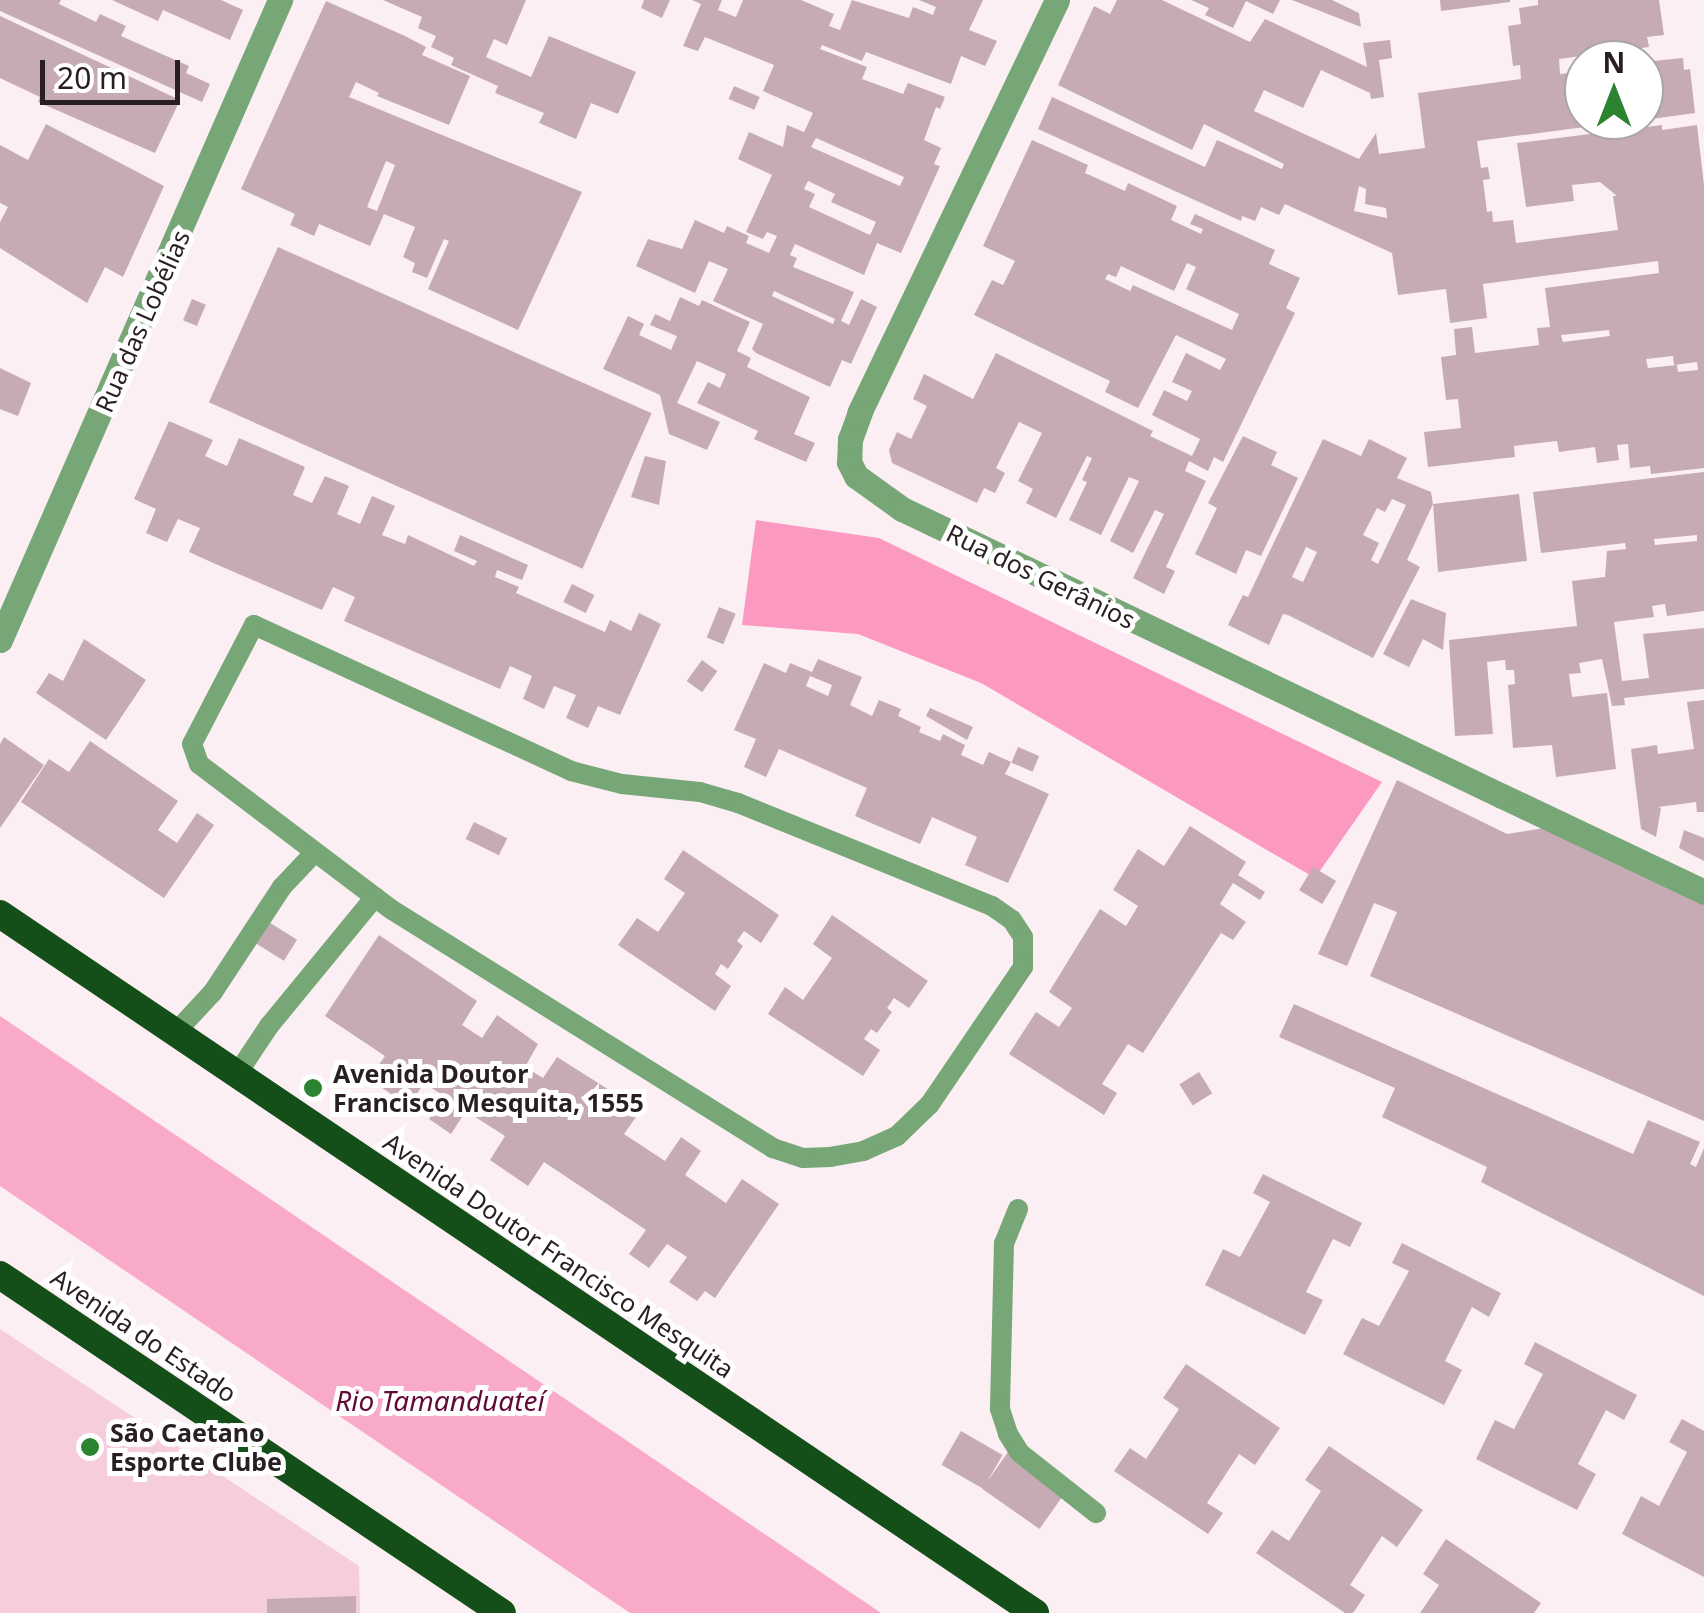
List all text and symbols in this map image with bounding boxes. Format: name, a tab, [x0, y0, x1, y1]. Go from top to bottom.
scale bar	[45, 40, 185, 102]
north arrow	[1564, 40, 1664, 140]
text: N	[1603, 43, 1625, 81]
text: 20 m	[57, 57, 127, 98]
street label: Rua das Lobélias	[88, 225, 196, 417]
street label: Rua dos Gerânios	[942, 517, 1140, 635]
place label: Avenida Doutor Francisco Mesquita, 1555	[333, 1059, 644, 1118]
marker: Avenida Doutor Francisco Mesquita, 1555	[302, 1077, 324, 1099]
street label: Avenida Doutor Francisco Mesquita	[378, 1126, 740, 1384]
street label: Avenida do Estado	[46, 1262, 242, 1408]
water label: Rio Tamanduateí	[335, 1383, 545, 1417]
place label: São Caetano Esporte Clube	[110, 1418, 282, 1477]
marker: São Caetano Esporte Clube	[79, 1436, 101, 1458]

